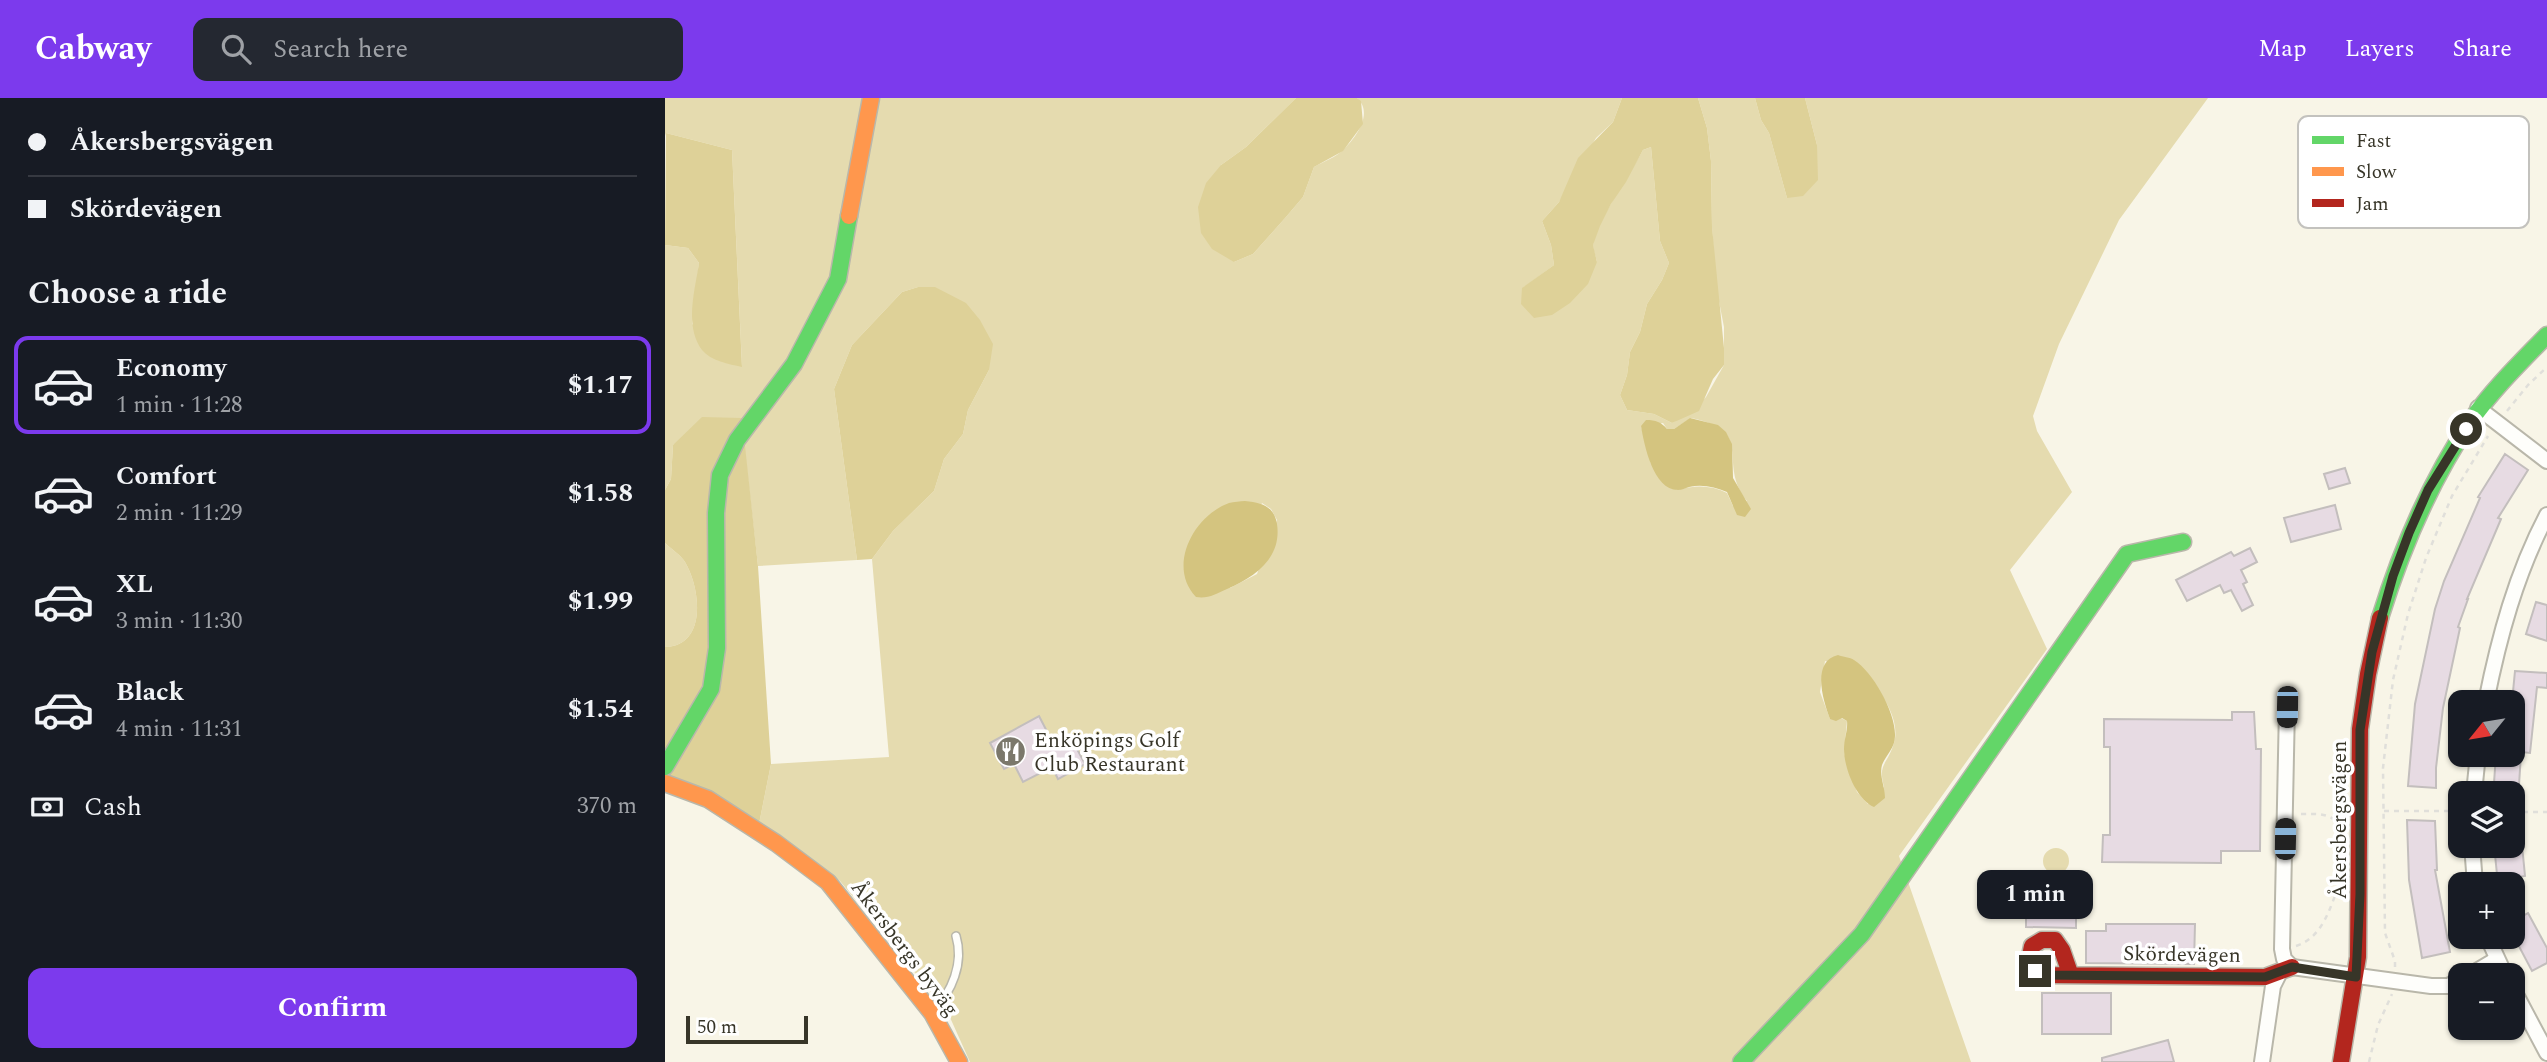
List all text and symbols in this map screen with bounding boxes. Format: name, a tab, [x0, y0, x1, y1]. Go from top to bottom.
search box	[193, 18, 683, 81]
text: Cabway	[35, 24, 151, 74]
text: Search here	[273, 29, 408, 69]
icon: search	[217, 30, 255, 68]
text: Map	[2258, 31, 2307, 67]
text: Layers	[2345, 31, 2415, 67]
text: Share	[2453, 31, 2512, 67]
legend	[2298, 116, 2529, 228]
text: Åkersbergsvägen	[70, 122, 274, 162]
text: Fast	[2356, 127, 2392, 156]
text: Slow	[2356, 158, 2397, 187]
text: Skördevägen	[70, 189, 222, 229]
text: Jam	[2356, 190, 2388, 219]
text: Choose a ride	[28, 269, 227, 318]
text: Economy	[116, 348, 226, 388]
icon: car	[32, 354, 95, 417]
text: $1.17	[568, 365, 633, 405]
text: 1 min · 11:28	[116, 388, 243, 423]
route start	[2450, 413, 2482, 445]
text: Comfort	[116, 456, 217, 496]
icon: car	[32, 462, 95, 525]
text: $1.58	[568, 473, 633, 513]
text: 2 min · 11:29	[116, 496, 243, 531]
text: XL	[116, 564, 153, 604]
icon: car	[32, 570, 95, 633]
text: $1.99	[568, 581, 633, 621]
text: 3 min · 11:30	[116, 604, 243, 639]
text: Black	[116, 672, 184, 712]
icon: car	[32, 678, 95, 741]
car	[2277, 686, 2298, 728]
text: $1.54	[568, 689, 633, 729]
north arrow	[2448, 690, 2525, 766]
map controls	[2448, 690, 2525, 1040]
text: 4 min · 11:31	[116, 712, 243, 747]
place label: Enköpings Golf Club Restaurant	[1034, 725, 1185, 781]
restaurant icon: Enköpings Golf Club Restaurant	[994, 735, 1028, 769]
street label: Åkersbergsvägen	[2324, 741, 2356, 899]
button: layers	[2448, 781, 2525, 858]
text: Cash	[84, 787, 142, 827]
icon: cash	[28, 788, 66, 826]
text: 370 m	[577, 789, 637, 824]
car	[2275, 818, 2296, 860]
callout: 1 min	[1977, 870, 2093, 918]
button: +	[2448, 872, 2525, 949]
street label: Åkersbergs byväg	[842, 874, 966, 1024]
text: 1 min	[2004, 877, 2066, 912]
street label: Skördevägen	[2123, 938, 2241, 972]
route end	[2019, 955, 2051, 987]
button: −	[2448, 963, 2525, 1040]
button: Confirm	[28, 968, 637, 1048]
scale bar	[686, 1013, 809, 1045]
text: 50 m	[697, 1013, 737, 1042]

